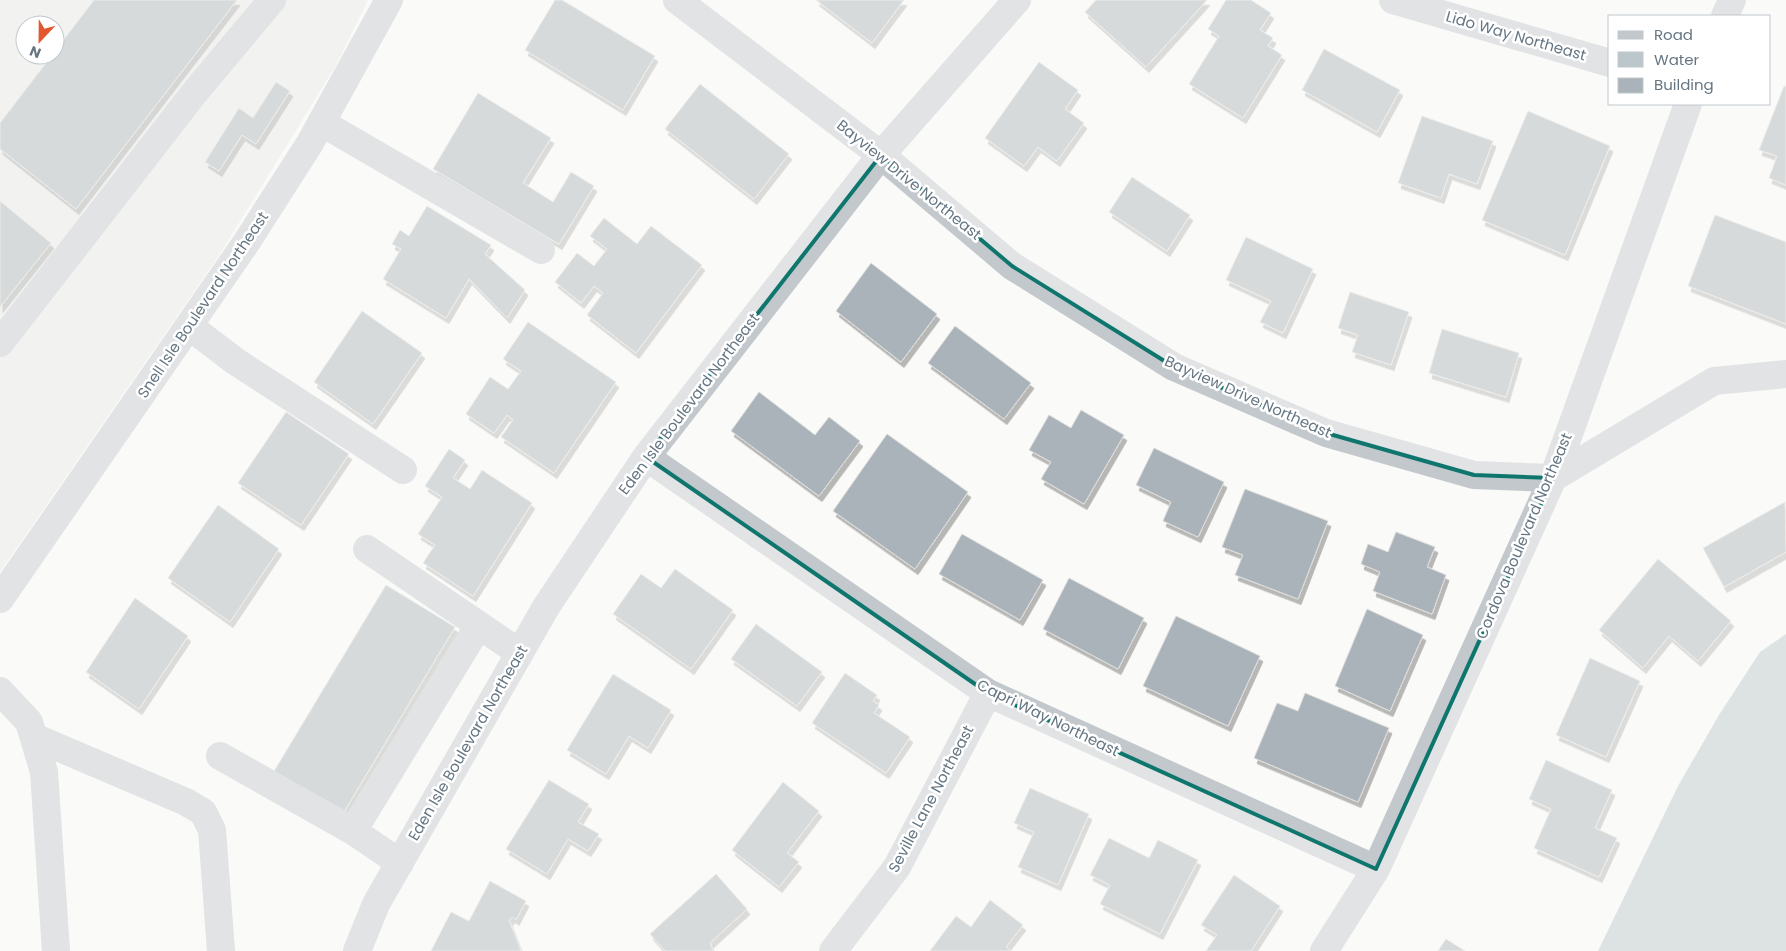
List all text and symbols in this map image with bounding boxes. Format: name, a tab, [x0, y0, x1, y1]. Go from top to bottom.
street label: Lido Way Northeast	[1444, 5, 1589, 66]
north arrow	[15, 15, 65, 65]
legend	[1608, 15, 1771, 105]
text: Road	[1654, 24, 1693, 45]
text: N	[27, 41, 44, 63]
text: Water	[1654, 49, 1700, 70]
text: Building	[1654, 74, 1714, 95]
street label: Bayview Drive Northeast	[833, 115, 986, 245]
street label: Snell Isle Boulevard Northeast	[132, 207, 273, 402]
street label: Eden Isle Boulevard Northeast	[613, 309, 764, 499]
street label: Bayview Drive Northeast	[1161, 350, 1335, 443]
street label: Cordova Boulevard Northeast	[1470, 429, 1577, 642]
street label: Eden Isle Boulevard Northeast	[403, 641, 532, 844]
street label: Capri Way Northeast	[974, 674, 1123, 761]
street label: Seville Lane Northeast	[883, 721, 978, 876]

